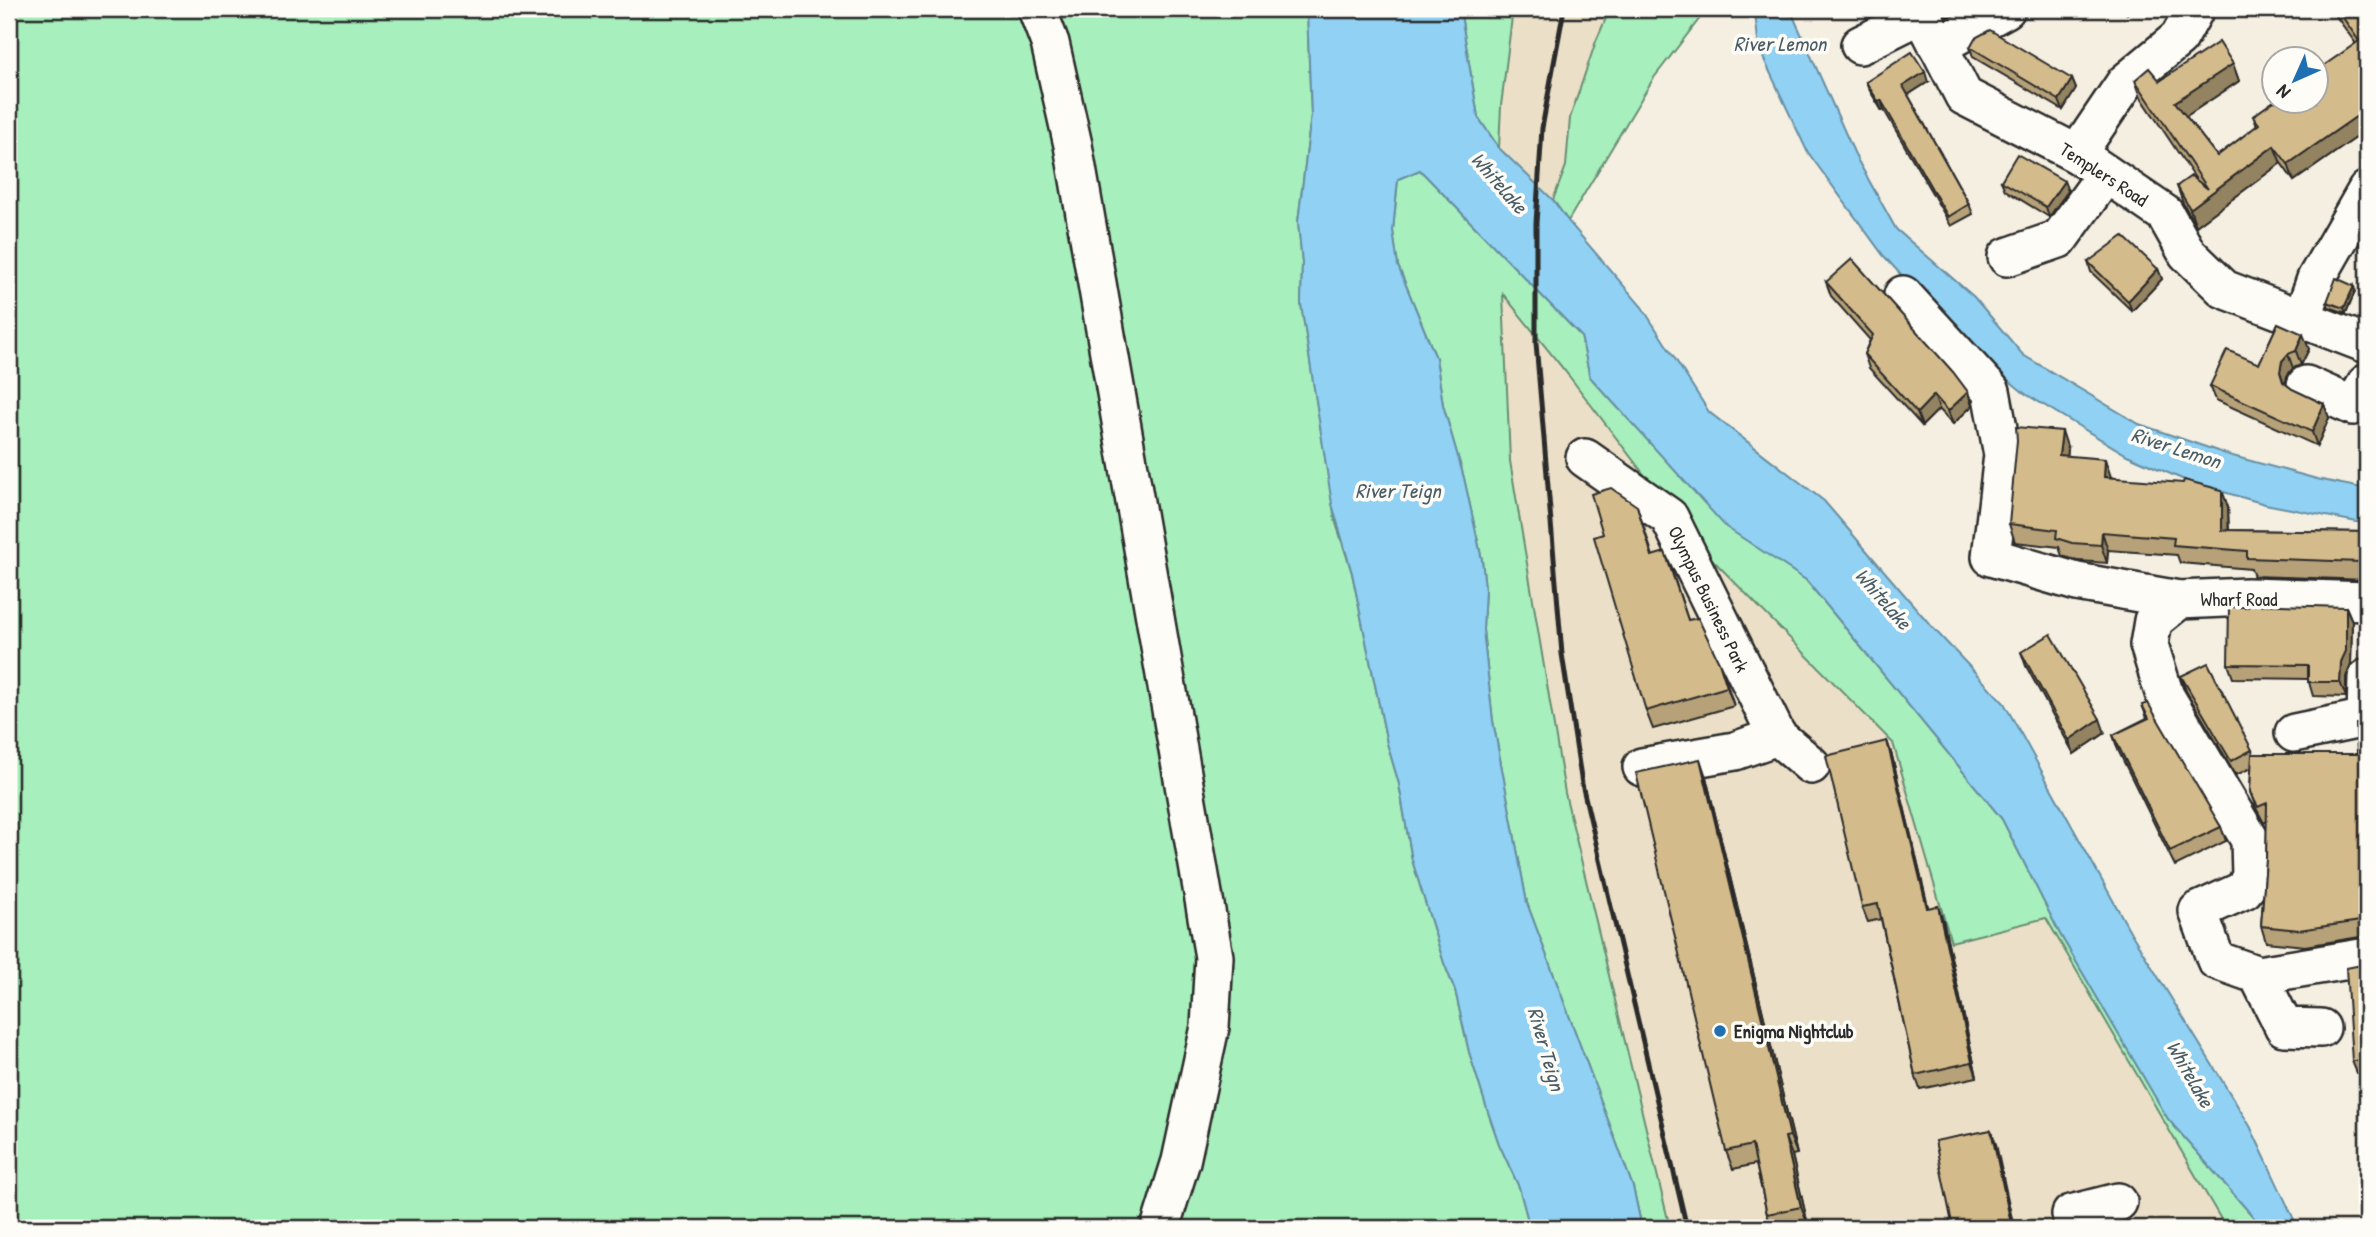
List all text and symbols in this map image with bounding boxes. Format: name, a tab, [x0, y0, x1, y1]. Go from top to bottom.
water label: River Lemon	[1734, 29, 1828, 58]
north arrow	[2260, 46, 2330, 116]
text: N	[2270, 79, 2296, 105]
street label: Templers Road	[2055, 136, 2154, 213]
water label: Whitelake	[1465, 146, 1535, 221]
water label: River Lemon	[2128, 419, 2226, 476]
water label: River Teign	[1355, 476, 1442, 505]
street label: Olympus Business Park	[1662, 522, 1756, 677]
water label: Whitelake	[1849, 562, 1919, 637]
street label: Wharf Road	[2201, 586, 2278, 612]
water label: River Teign	[1521, 1004, 1573, 1095]
place label: Enigma Nightclub	[1734, 1018, 1854, 1045]
marker: Enigma Nightclub	[1712, 1023, 1728, 1039]
water label: Whitelake	[2160, 1035, 2222, 1114]

